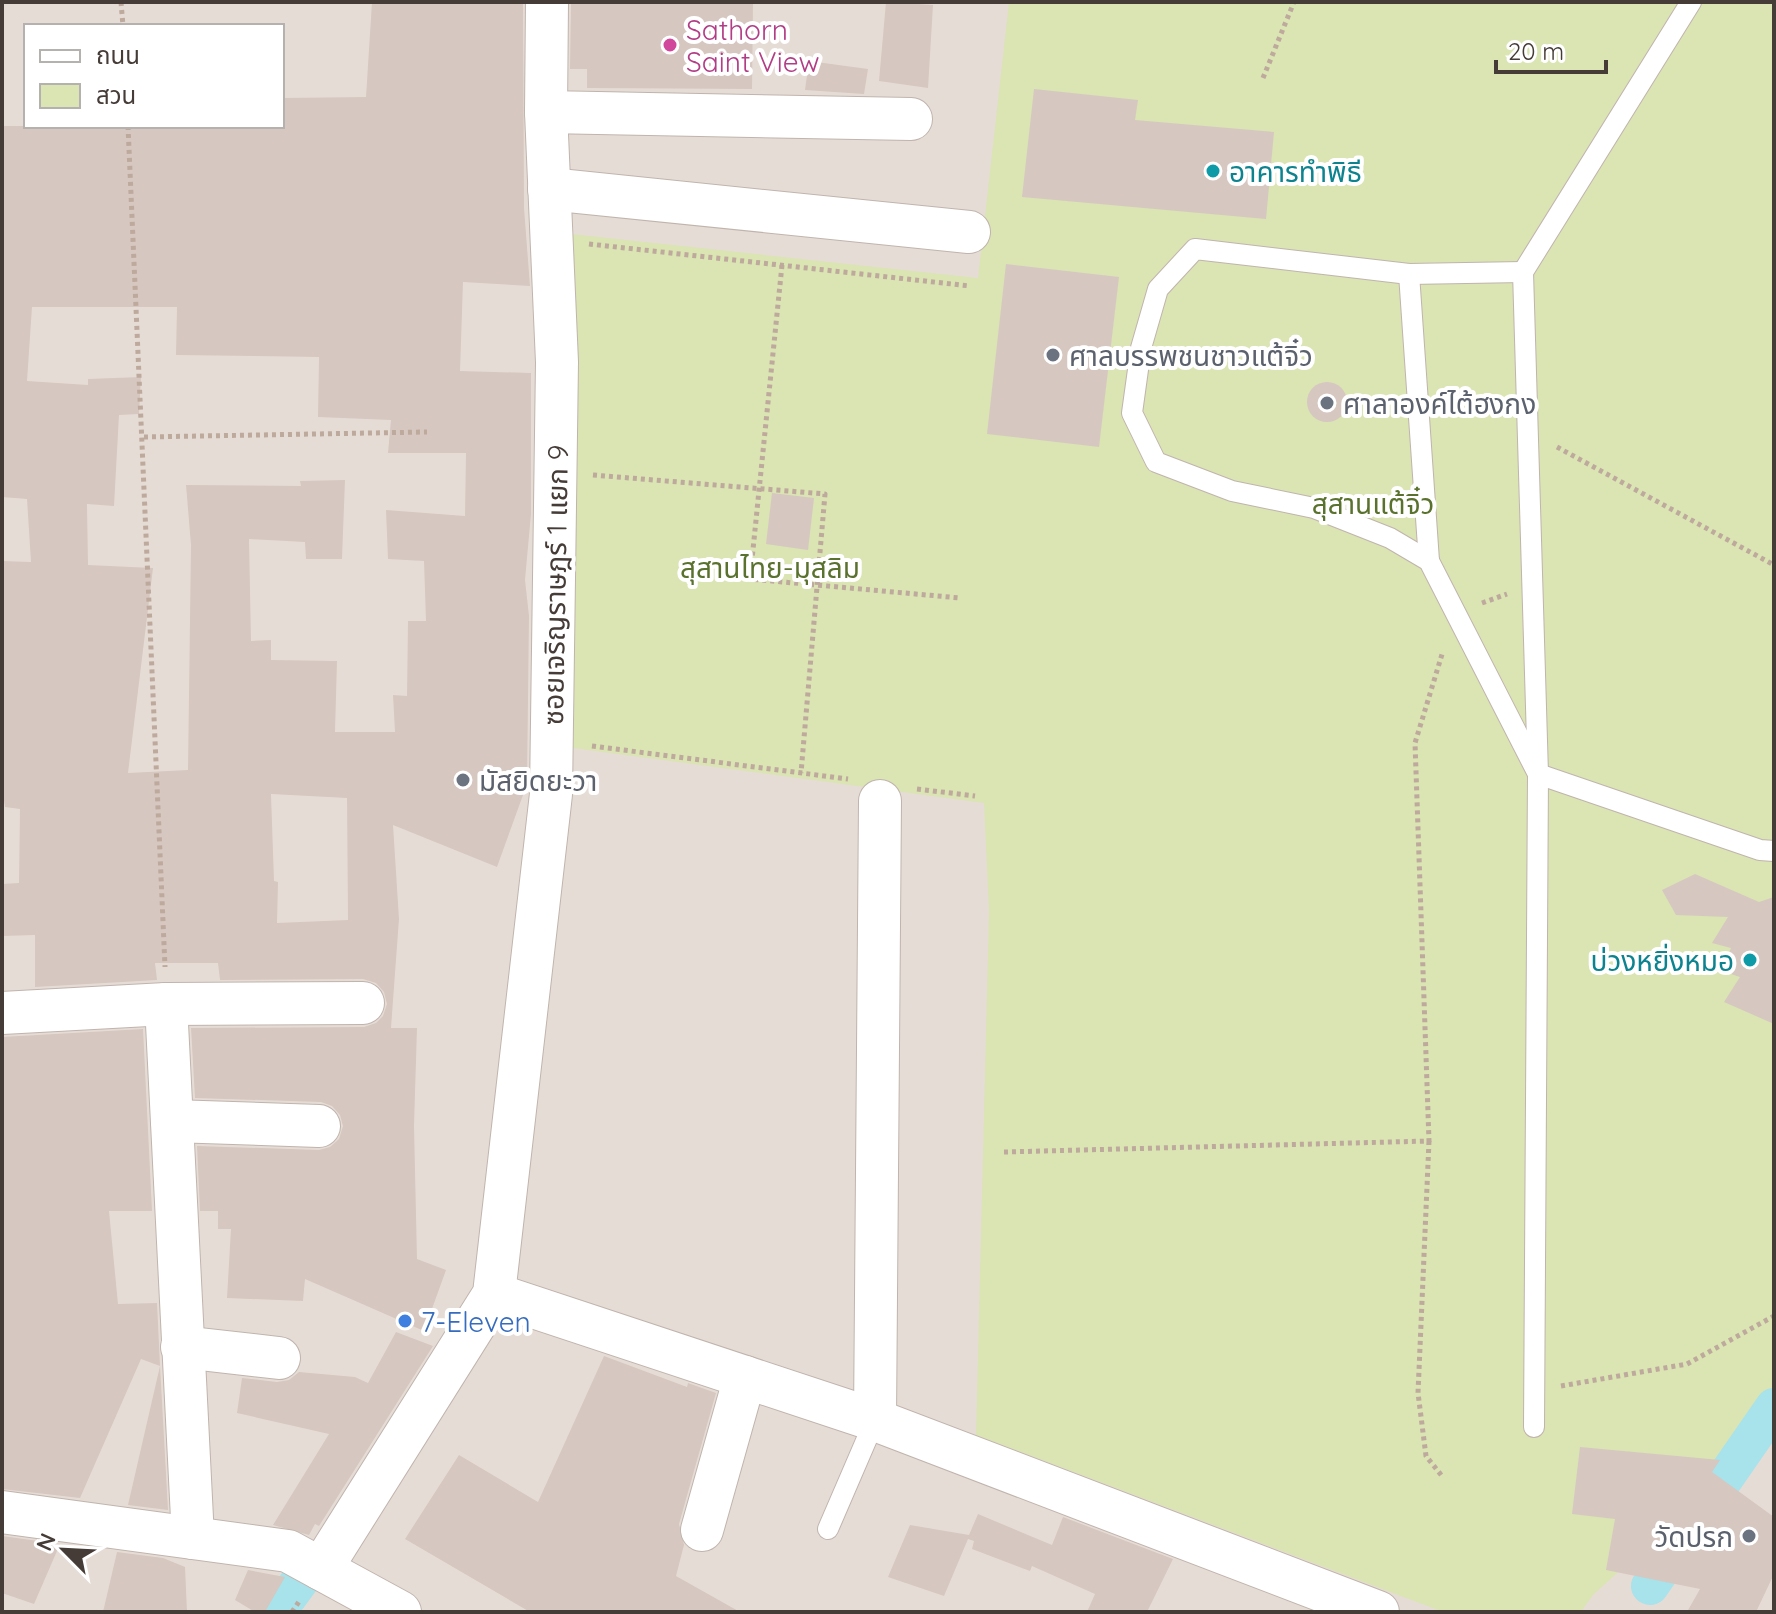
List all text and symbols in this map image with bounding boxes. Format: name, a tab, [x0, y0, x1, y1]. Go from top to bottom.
place label: Sathorn Saint View	[686, 12, 820, 79]
legend	[24, 24, 284, 128]
scale bar	[1496, 24, 1606, 74]
marker: Sathorn Saint View	[661, 36, 679, 54]
text: 20 m	[1508, 36, 1564, 66]
text: ถนน	[96, 40, 140, 70]
text: สวน	[96, 80, 136, 110]
place label: อาคารทำพิธี	[1229, 154, 1362, 189]
marker: อาคารทำพิธี	[1204, 162, 1222, 180]
place label: ศาลบรรพชนชาวแต้จิ๋ว	[1069, 338, 1313, 373]
marker: ศาลบรรพชนชาวแต้จิ๋ว	[1044, 346, 1062, 364]
place label: ศาลาองค์ไต้ฮงกง	[1343, 386, 1536, 421]
marker: ศาลาองค์ไต้ฮงกง	[1318, 394, 1336, 412]
street label: ซอยเจริญราษฎร์ 1 แยก 9	[535, 444, 575, 726]
park label: สุสานแต้จิ๋ว	[1312, 486, 1434, 521]
park label: สุสานไทย-มุสลิม	[680, 550, 860, 585]
place label: มัสยิดยะวา	[479, 763, 597, 798]
marker: มัสยิดยะวา	[454, 771, 472, 789]
place label: บ่วงหยิ่งหมอ	[1590, 943, 1734, 978]
marker: บ่วงหยิ่งหมอ	[1741, 951, 1759, 969]
place label: 7-Eleven	[421, 1304, 531, 1339]
marker: 7-Eleven	[396, 1312, 414, 1330]
north arrow	[24, 1510, 104, 1590]
place label: วัดปรก	[1655, 1519, 1733, 1554]
marker: วัดปรก	[1740, 1527, 1758, 1545]
text: N	[30, 1529, 62, 1555]

